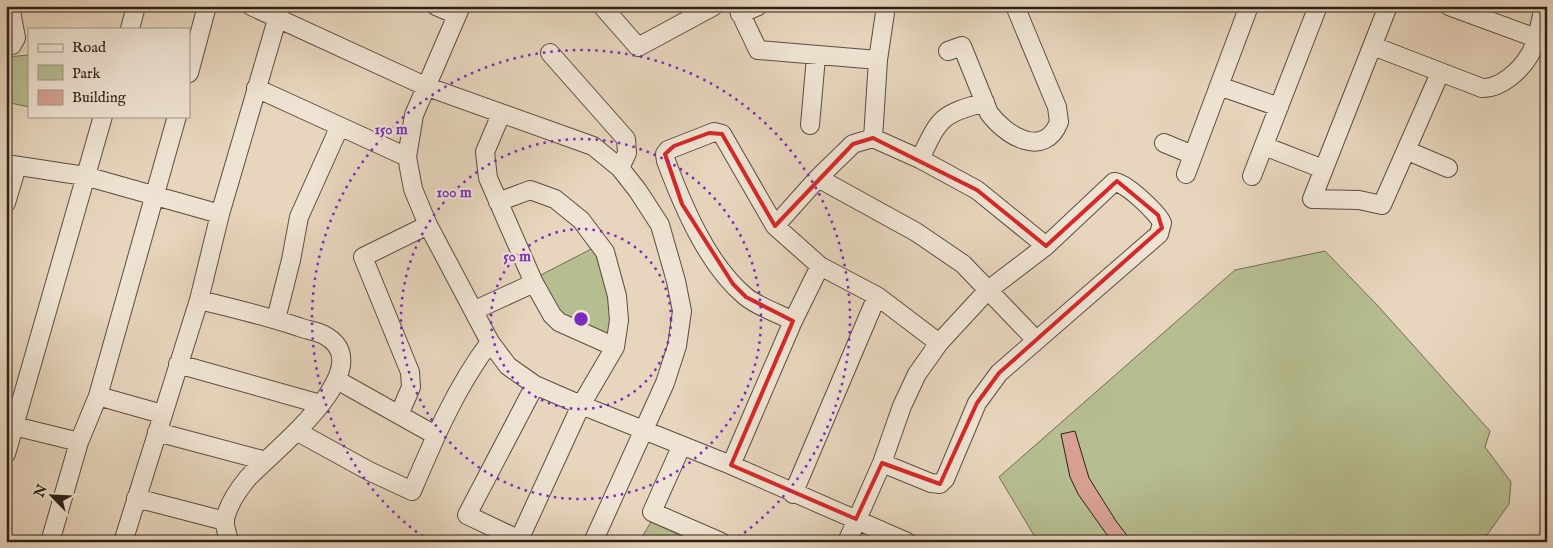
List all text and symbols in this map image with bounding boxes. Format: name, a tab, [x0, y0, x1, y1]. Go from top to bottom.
legend	[28, 28, 190, 118]
text: Road	[72, 38, 107, 57]
text: Park	[72, 64, 102, 83]
text: Building	[72, 88, 127, 107]
text: 150 m	[374, 120, 408, 139]
text: 100 m	[436, 183, 472, 202]
text: 50 m	[503, 247, 531, 266]
centre of rings	[572, 310, 590, 328]
north arrow	[28, 470, 78, 520]
text: N	[30, 482, 52, 501]

